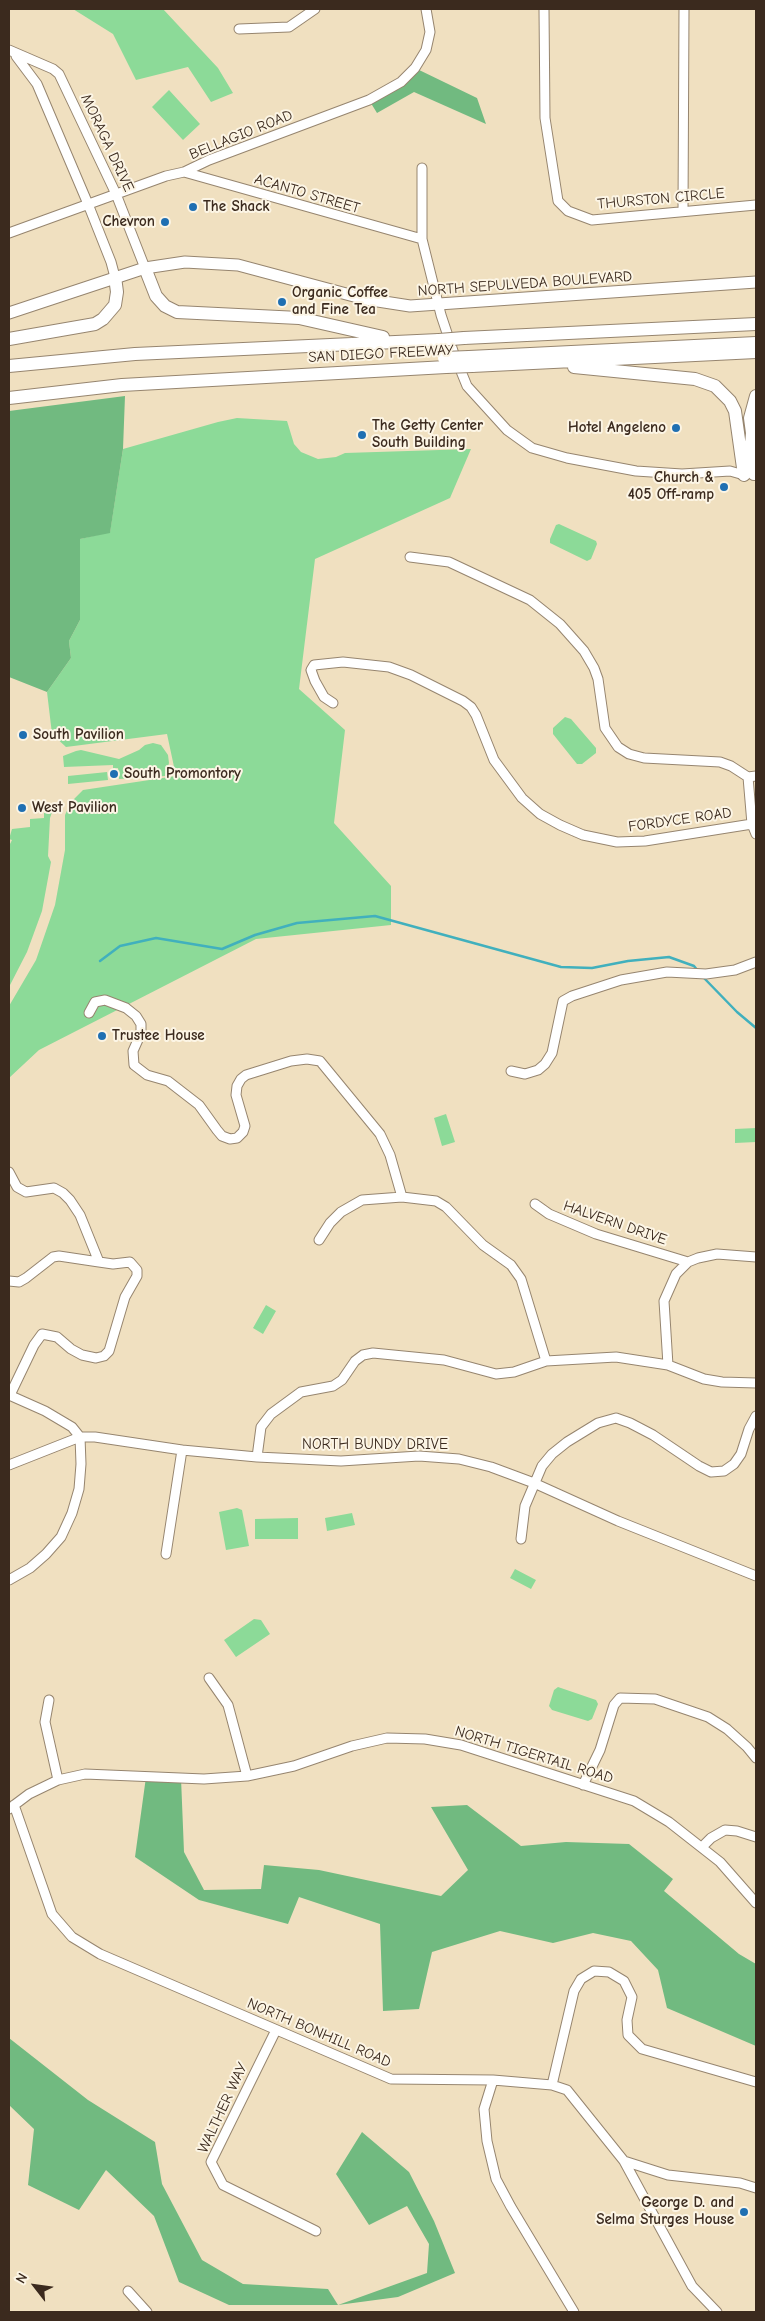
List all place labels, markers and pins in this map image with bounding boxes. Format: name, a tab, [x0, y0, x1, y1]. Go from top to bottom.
place label: The Shack	[203, 198, 270, 216]
marker: The Shack	[187, 201, 199, 213]
place label: Chevron	[103, 213, 155, 231]
marker: Chevron	[159, 216, 171, 228]
place label: Organic Coffee and Fine Tea	[292, 284, 388, 319]
marker: Organic Coffee and Fine Tea	[276, 296, 288, 308]
place label: The Getty Center South Building	[372, 417, 483, 452]
place label: Hotel Angeleno	[568, 419, 666, 437]
marker: Hotel Angeleno	[670, 422, 682, 434]
marker: The Getty Center South Building	[356, 429, 368, 441]
place label: Church & 405 Off-ramp	[628, 469, 714, 504]
marker: Church & 405 Off-ramp	[718, 481, 730, 493]
place label: South Pavilion	[33, 726, 124, 744]
marker: South Pavilion	[17, 729, 29, 741]
place label: South Promontory	[124, 765, 241, 783]
marker: South Promontory	[108, 768, 120, 780]
place label: West Pavilion	[32, 799, 117, 817]
marker: West Pavilion	[16, 802, 28, 814]
place label: Trustee House	[112, 1027, 205, 1045]
marker: Trustee House	[96, 1030, 108, 1042]
place label: George D. and Selma Sturges House	[596, 2194, 734, 2229]
marker: George D. and Selma Sturges House	[738, 2206, 750, 2218]

